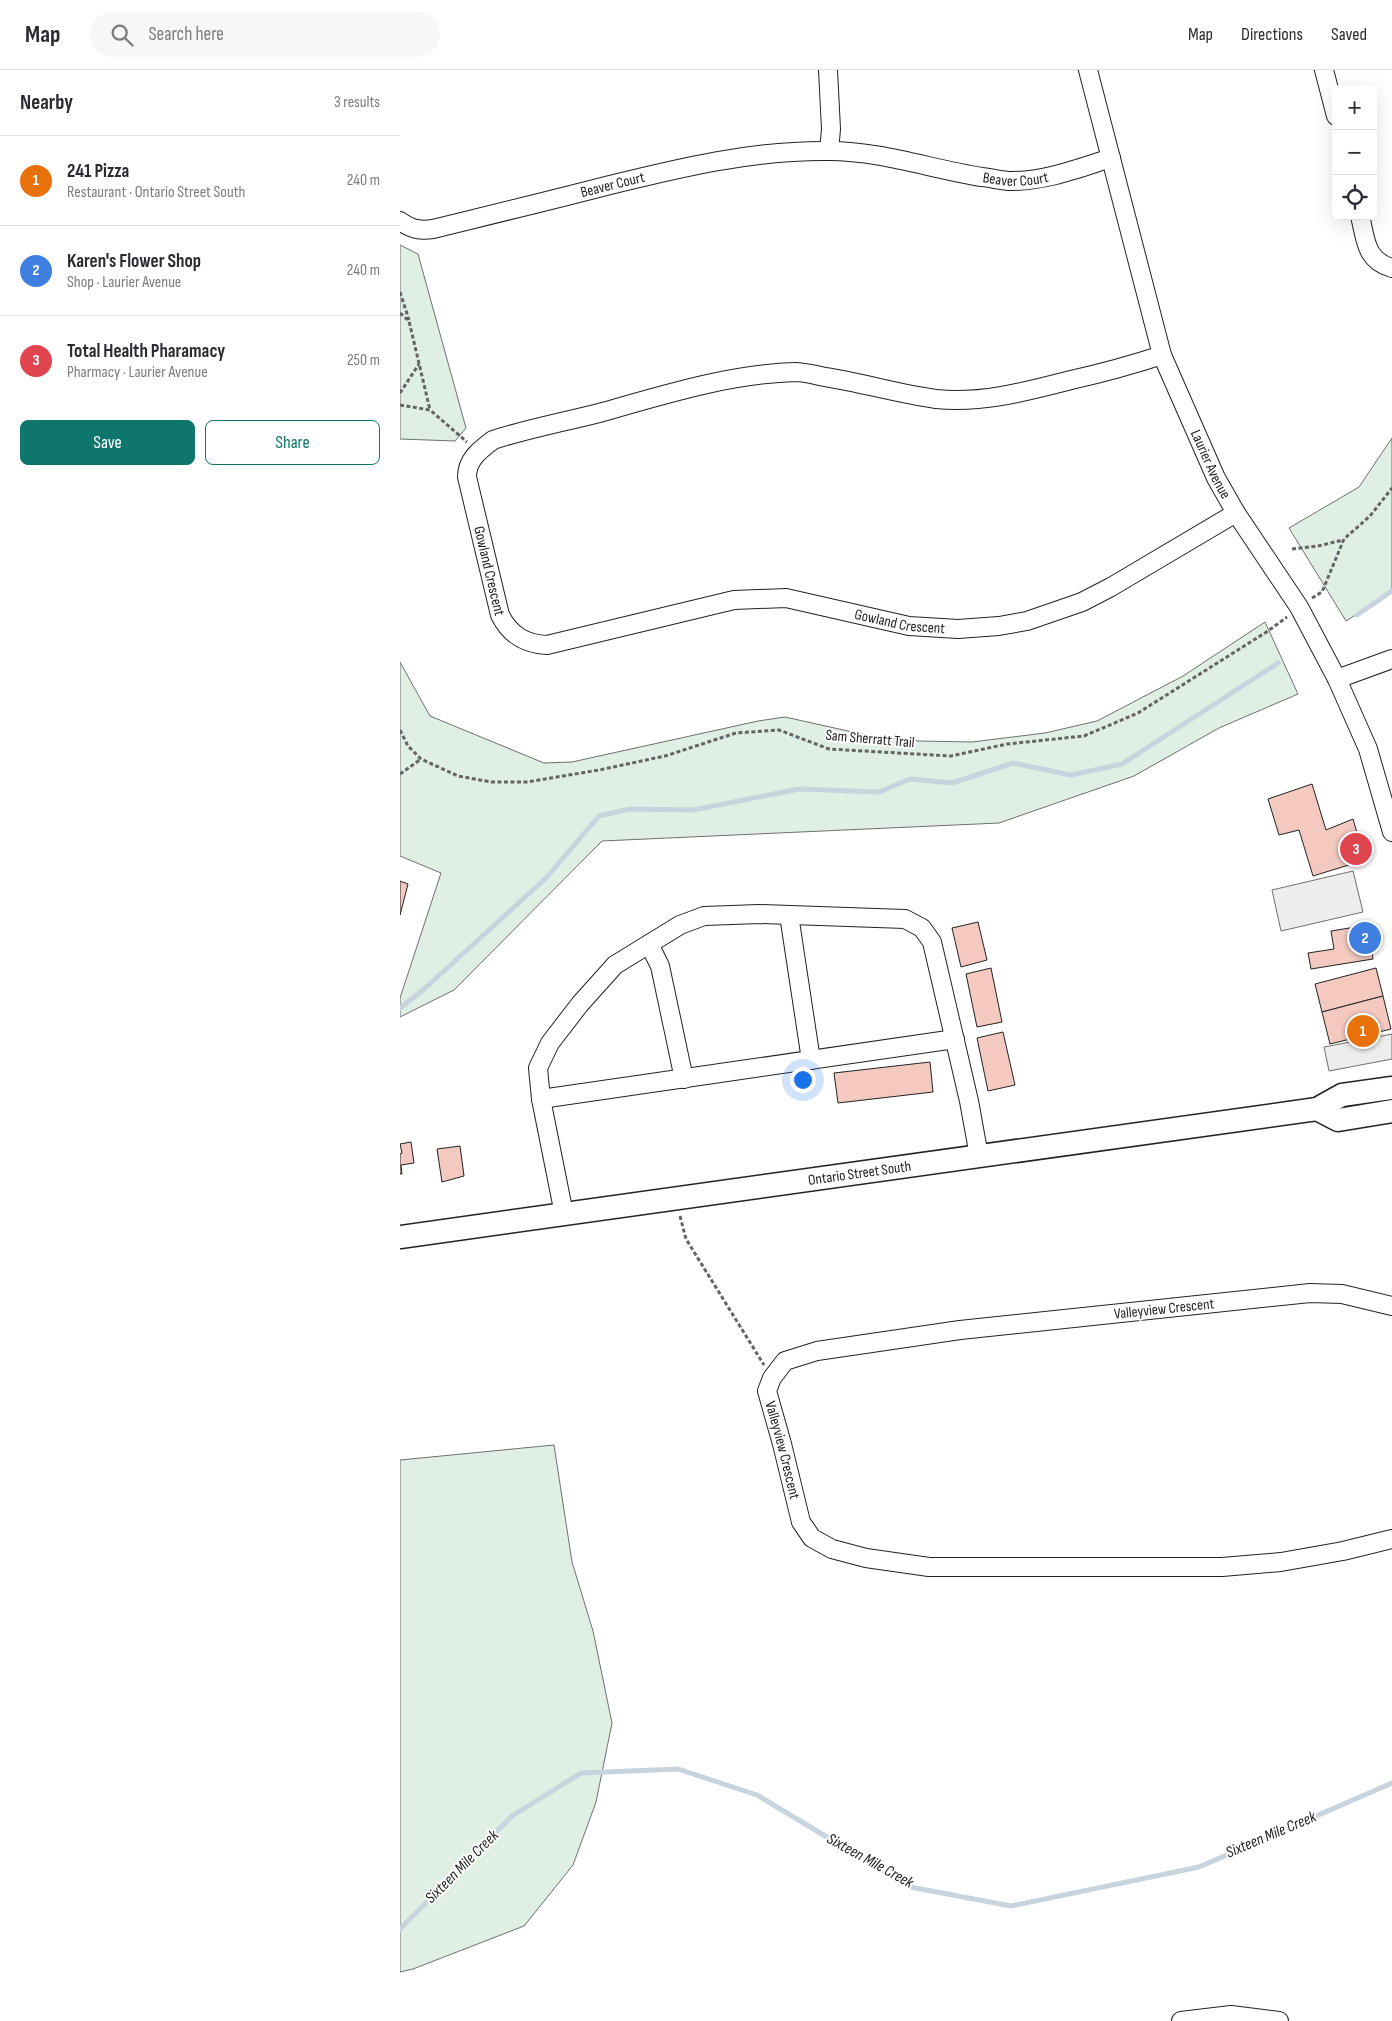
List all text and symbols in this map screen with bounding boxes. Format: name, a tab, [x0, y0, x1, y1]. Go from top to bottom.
search box	[90, 12, 440, 57]
text: Map	[25, 20, 60, 49]
icon: search	[108, 21, 136, 49]
text: Search here	[148, 23, 224, 46]
text: Map	[1188, 24, 1213, 45]
text: Directions	[1241, 24, 1303, 45]
text: Saved	[1331, 24, 1367, 45]
map controls	[1332, 85, 1377, 220]
button: +	[1332, 85, 1377, 130]
text: Nearby	[20, 90, 73, 115]
text: 3 results	[334, 93, 380, 112]
button: −	[1332, 130, 1377, 175]
text: 241 Pizza	[67, 160, 129, 183]
street label: Beaver Court	[578, 167, 647, 202]
street label: Beaver Court	[982, 167, 1050, 191]
text: 1	[33, 171, 39, 190]
text: 240 m	[347, 171, 380, 190]
button: locate	[1332, 175, 1377, 220]
text: Restaurant · Ontario Street South	[67, 183, 245, 202]
text: Karen's Flower Shop	[67, 250, 201, 273]
text: 2	[32, 261, 40, 280]
text: 240 m	[347, 261, 380, 280]
text: Shop · Laurier Avenue	[67, 273, 181, 292]
text: Total Health Pharamacy	[67, 340, 225, 363]
text: 3	[32, 351, 40, 370]
text: 250 m	[347, 351, 380, 370]
text: Pharmacy · Laurier Avenue	[67, 363, 208, 382]
button: Save	[20, 420, 195, 465]
button: Share	[205, 420, 380, 465]
street label: Laurier Avenue	[1186, 427, 1235, 502]
street label: Gowland Crescent	[470, 524, 509, 618]
street label: Gowland Crescent	[853, 604, 946, 638]
street label: Sam Sherratt Trail	[825, 726, 915, 752]
pin: 3	[1340, 830, 1372, 868]
pin: 2	[1349, 919, 1381, 957]
pin: 1	[1347, 1012, 1379, 1050]
your location	[790, 1067, 816, 1093]
street label: Ontario Street South	[807, 1156, 912, 1189]
street label: Valleyview Crescent	[1113, 1294, 1215, 1324]
street label: Valleyview Crescent	[761, 1399, 805, 1502]
water label: Sixteen Mile Creek	[1223, 1807, 1320, 1862]
water label: Sixteen Mile Creek	[421, 1826, 503, 1908]
water label: Sixteen Mile Creek	[823, 1829, 917, 1893]

